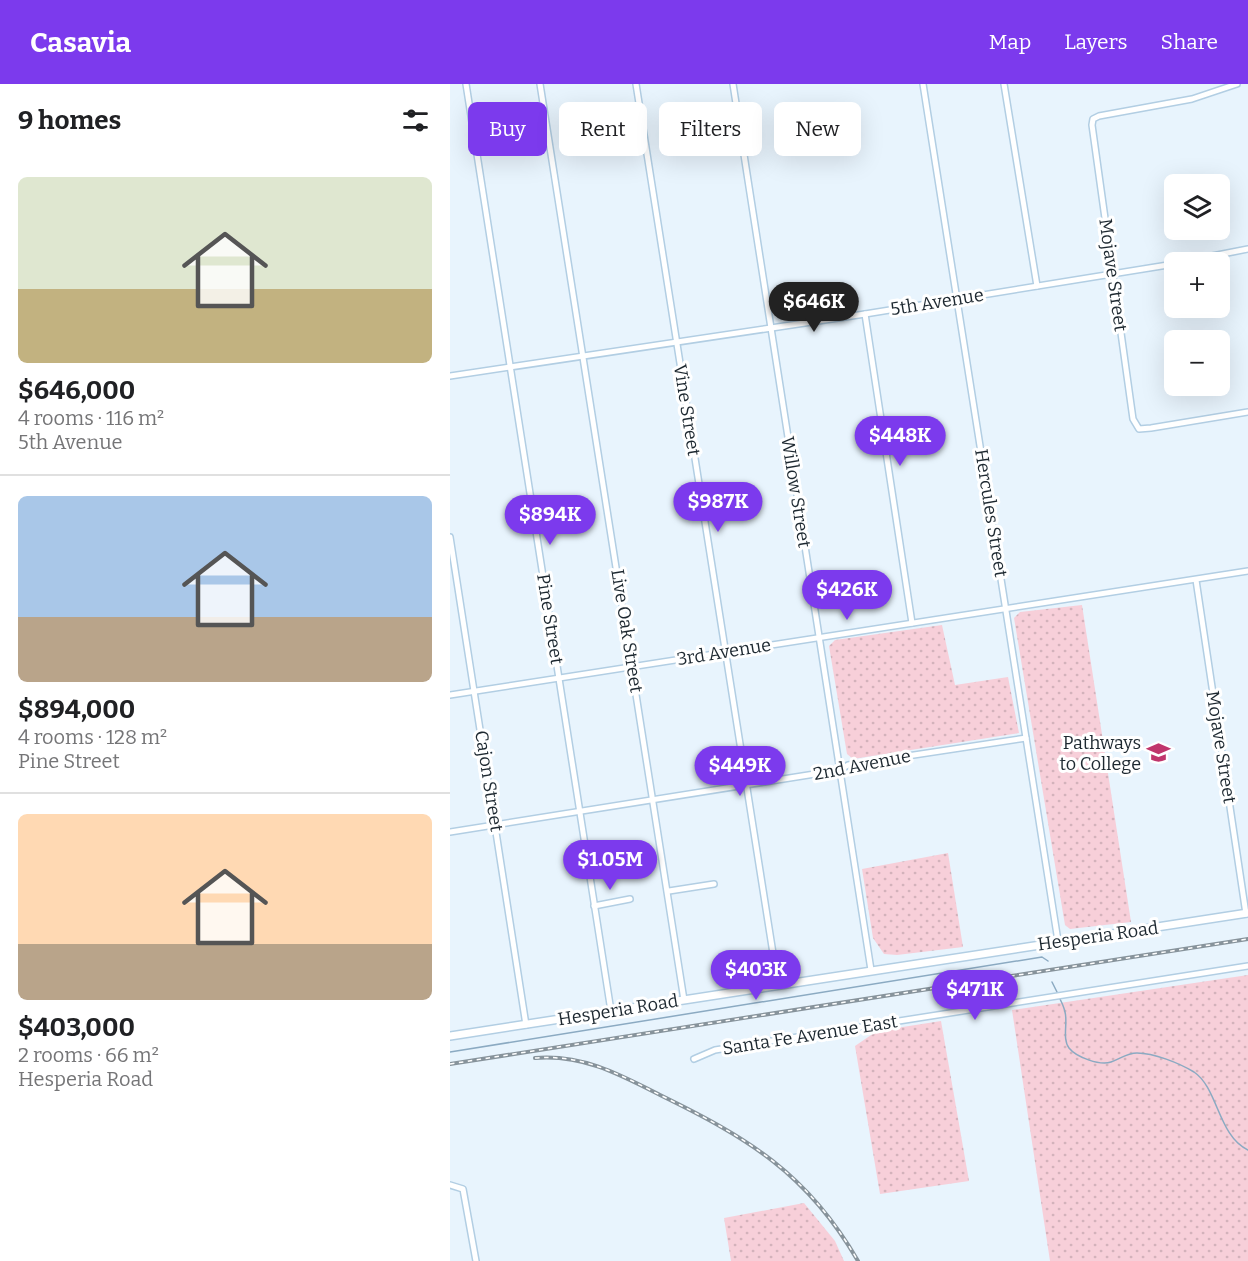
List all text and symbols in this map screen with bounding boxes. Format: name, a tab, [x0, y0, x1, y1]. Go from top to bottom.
text: Casavia	[30, 26, 131, 59]
text: Map	[989, 29, 1031, 55]
text: Layers	[1064, 29, 1128, 55]
text: Share	[1161, 29, 1218, 55]
chip: Buy	[468, 102, 547, 156]
chip: Rent	[559, 102, 647, 156]
chip: Filters	[659, 102, 762, 156]
chip: New	[774, 102, 861, 156]
icon: filters	[399, 104, 432, 137]
text: 9 homes	[18, 105, 121, 136]
map controls	[1164, 174, 1230, 396]
button: layers	[1164, 174, 1230, 240]
icon: home	[171, 216, 279, 324]
street label: Mojave Street	[1094, 217, 1132, 333]
button: +	[1164, 252, 1230, 318]
pin: $646K	[772, 282, 856, 333]
street label: 5th Avenue	[889, 284, 985, 320]
text: $646K	[783, 289, 845, 313]
button: −	[1164, 330, 1230, 396]
street label: Vine Street	[669, 363, 705, 458]
text: $646,000	[18, 375, 135, 406]
text: 4 rooms · 116 m²	[18, 406, 164, 430]
pin: $448K	[858, 416, 942, 467]
text: $448K	[869, 423, 931, 447]
text: 5th Avenue	[18, 430, 122, 454]
street label: Willow Street	[776, 435, 816, 550]
street label: Hercules Street	[970, 447, 1012, 579]
pin: $987K	[676, 482, 760, 533]
text: $987K	[687, 489, 749, 513]
pin: $894K	[508, 495, 592, 546]
text: $894K	[519, 502, 581, 526]
icon: home	[171, 535, 279, 643]
street label: Live Oak Street	[606, 568, 648, 695]
pin: $426K	[805, 570, 889, 621]
street label: Pine Street	[532, 572, 568, 666]
text: $426K	[816, 577, 878, 601]
street label: 3rd Avenue	[675, 634, 773, 670]
street label: Mojave Street	[1201, 689, 1241, 805]
text: $894,000	[18, 694, 135, 725]
text: 4 rooms · 128 m²	[18, 725, 167, 749]
street label: Cajon Street	[470, 729, 508, 834]
place label: Pathways to College	[1059, 732, 1141, 775]
school or university icon: Pathways to College	[1146, 740, 1172, 766]
street label: 2nd Avenue	[811, 745, 913, 785]
pin: $449K	[698, 746, 782, 797]
text: Pine Street	[18, 749, 120, 773]
text: $449K	[709, 753, 771, 777]
pin: $1.05M	[561, 840, 659, 891]
text: $1.05M	[577, 847, 643, 871]
icon: home	[171, 853, 279, 961]
street label: Hesperia Road	[1036, 917, 1160, 955]
pin: $403K	[714, 950, 798, 1001]
text: $403K	[725, 957, 787, 981]
pin: $471K	[933, 970, 1017, 1021]
text: $471K	[946, 977, 1004, 1001]
street label: Hesperia Road	[556, 990, 680, 1030]
street label: Santa Fe Avenue East	[721, 1010, 900, 1060]
text: $403,000	[18, 1012, 135, 1043]
text: 2 rooms · 66 m²	[18, 1043, 159, 1067]
text: Hesperia Road	[18, 1067, 153, 1091]

